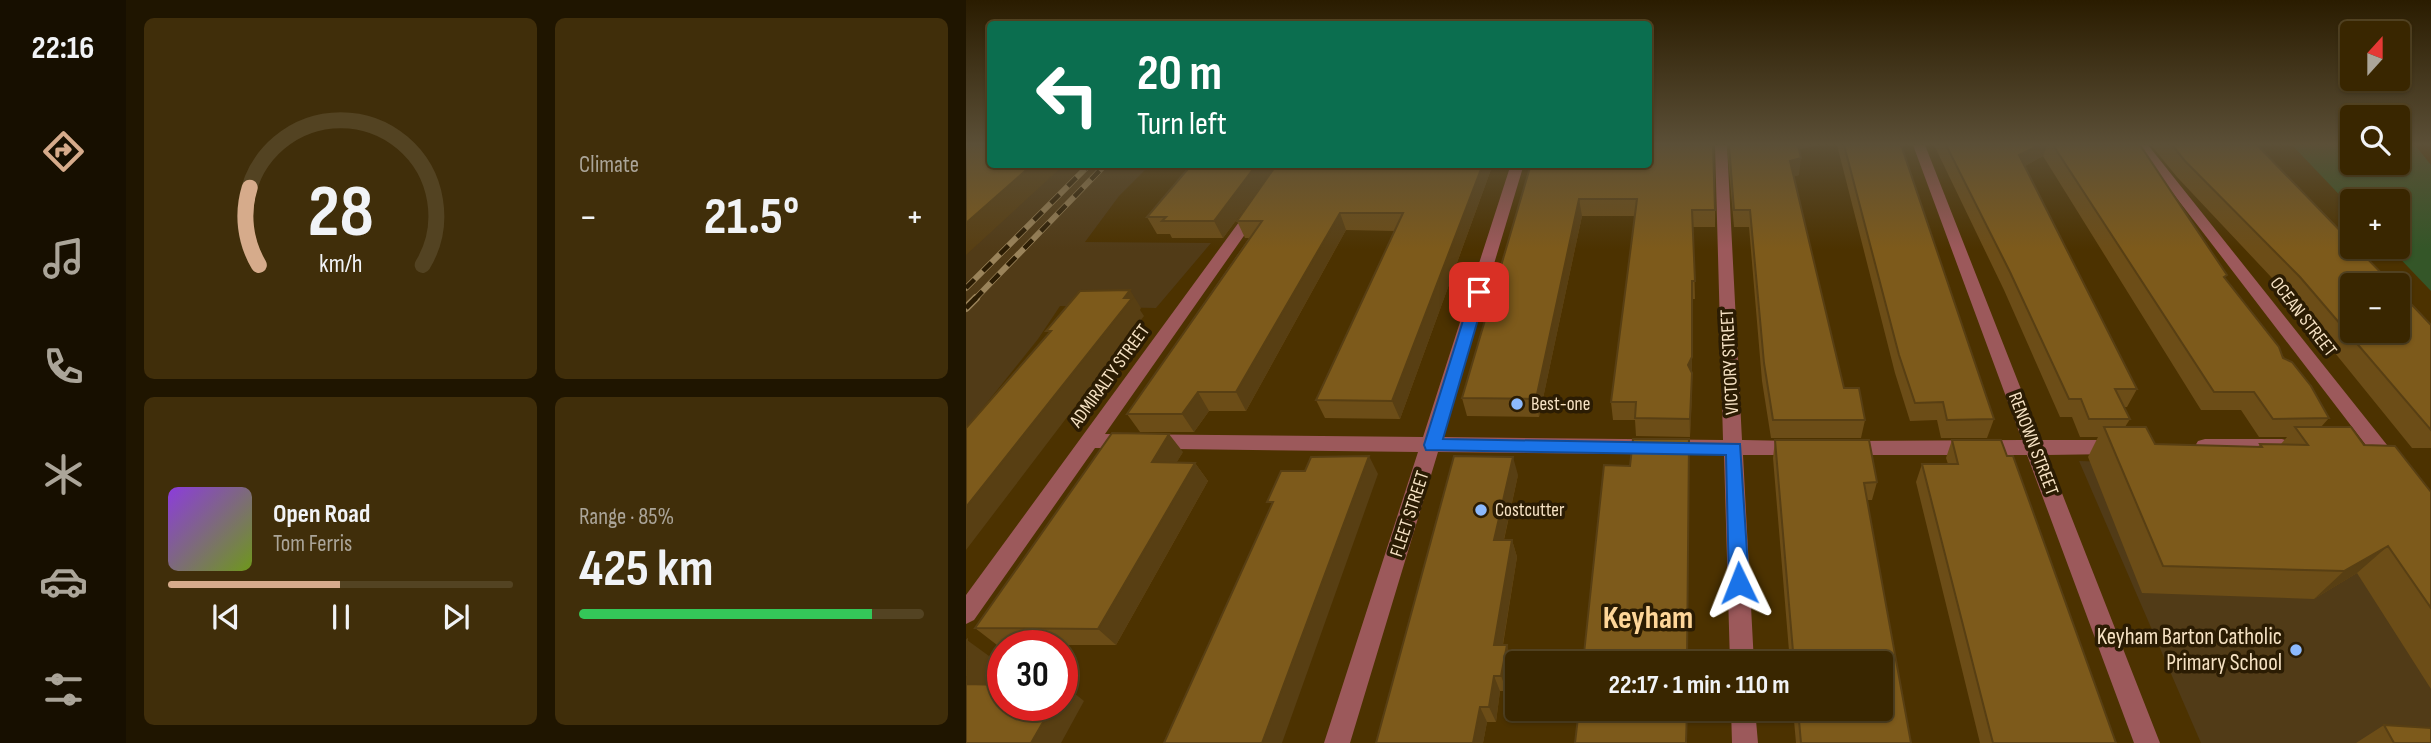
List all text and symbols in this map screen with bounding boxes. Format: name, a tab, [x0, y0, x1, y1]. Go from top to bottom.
north arrow	[2340, 21, 2410, 91]
map controls	[2340, 21, 2410, 343]
text: 22:16	[32, 29, 94, 68]
text: 20 m	[1137, 45, 1222, 104]
icon: left	[1022, 49, 1113, 140]
text: Turn left	[1137, 105, 1227, 144]
button: search	[2340, 105, 2410, 175]
icon: directions	[39, 127, 88, 176]
text: Climate	[579, 151, 639, 179]
text: 28	[307, 169, 374, 257]
text: 21.5°	[704, 186, 799, 249]
button: +	[2340, 189, 2410, 259]
text: −	[579, 195, 598, 240]
text: +	[905, 195, 924, 240]
icon: music	[39, 234, 88, 283]
text: km/h	[319, 248, 362, 279]
pin	[1449, 262, 1509, 322]
icon: arrive	[1460, 273, 1498, 311]
street label: OCEAN STREET	[2265, 273, 2341, 362]
button: −	[2340, 273, 2410, 343]
street label: VICTORY STREET	[1716, 308, 1744, 415]
street label: ADMIRALTY STREET	[1064, 320, 1155, 433]
icon: phone	[39, 342, 88, 391]
street label: RENOWN STREET	[2003, 389, 2063, 499]
place label: Best-one	[1531, 393, 1590, 416]
marker: Best-one	[1509, 396, 1525, 412]
icon: climate	[39, 450, 88, 499]
street label: FLEET STREET	[1385, 468, 1435, 560]
text: Open Road	[273, 499, 370, 530]
place label: Costcutter	[1495, 499, 1565, 522]
marker: Costcutter	[1473, 502, 1489, 518]
text: Range · 85%	[579, 503, 674, 531]
text: Tom Ferris	[273, 530, 352, 558]
text: 425 km	[579, 538, 713, 601]
position arrow	[1702, 546, 1776, 620]
icon: car	[39, 557, 88, 606]
icon: previous	[207, 598, 245, 636]
icon: pause	[322, 598, 360, 636]
icon: next	[437, 598, 475, 636]
district label: Keyham	[1603, 599, 1693, 638]
place label: Keyham Barton Catholic Primary School	[2097, 623, 2282, 677]
speed limit sign: 30	[987, 630, 1078, 721]
marker: Keyham Barton Catholic Primary School	[2288, 642, 2304, 658]
icon: filters	[39, 665, 88, 714]
text: 22:17 · 1 min · 110 m	[1609, 670, 1789, 701]

